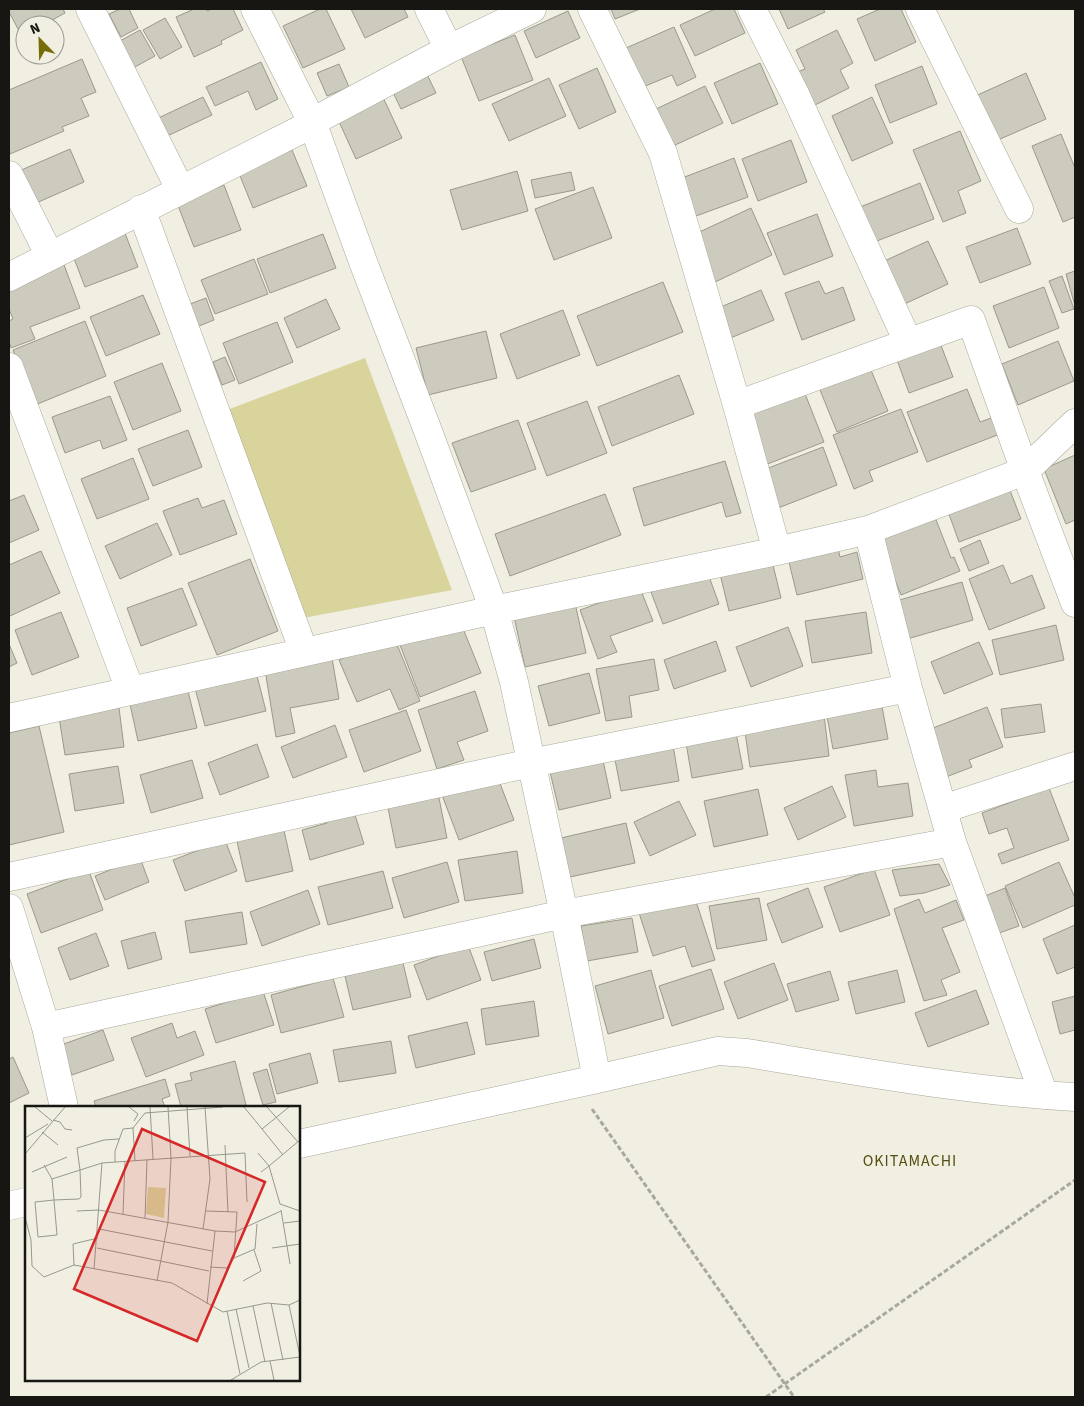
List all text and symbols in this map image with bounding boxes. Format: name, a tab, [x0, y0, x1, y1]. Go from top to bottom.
north arrow	[15, 15, 65, 65]
text: N	[27, 18, 44, 40]
inset map	[25, 1106, 300, 1381]
district label: OKITAMACHI	[863, 1150, 957, 1172]

